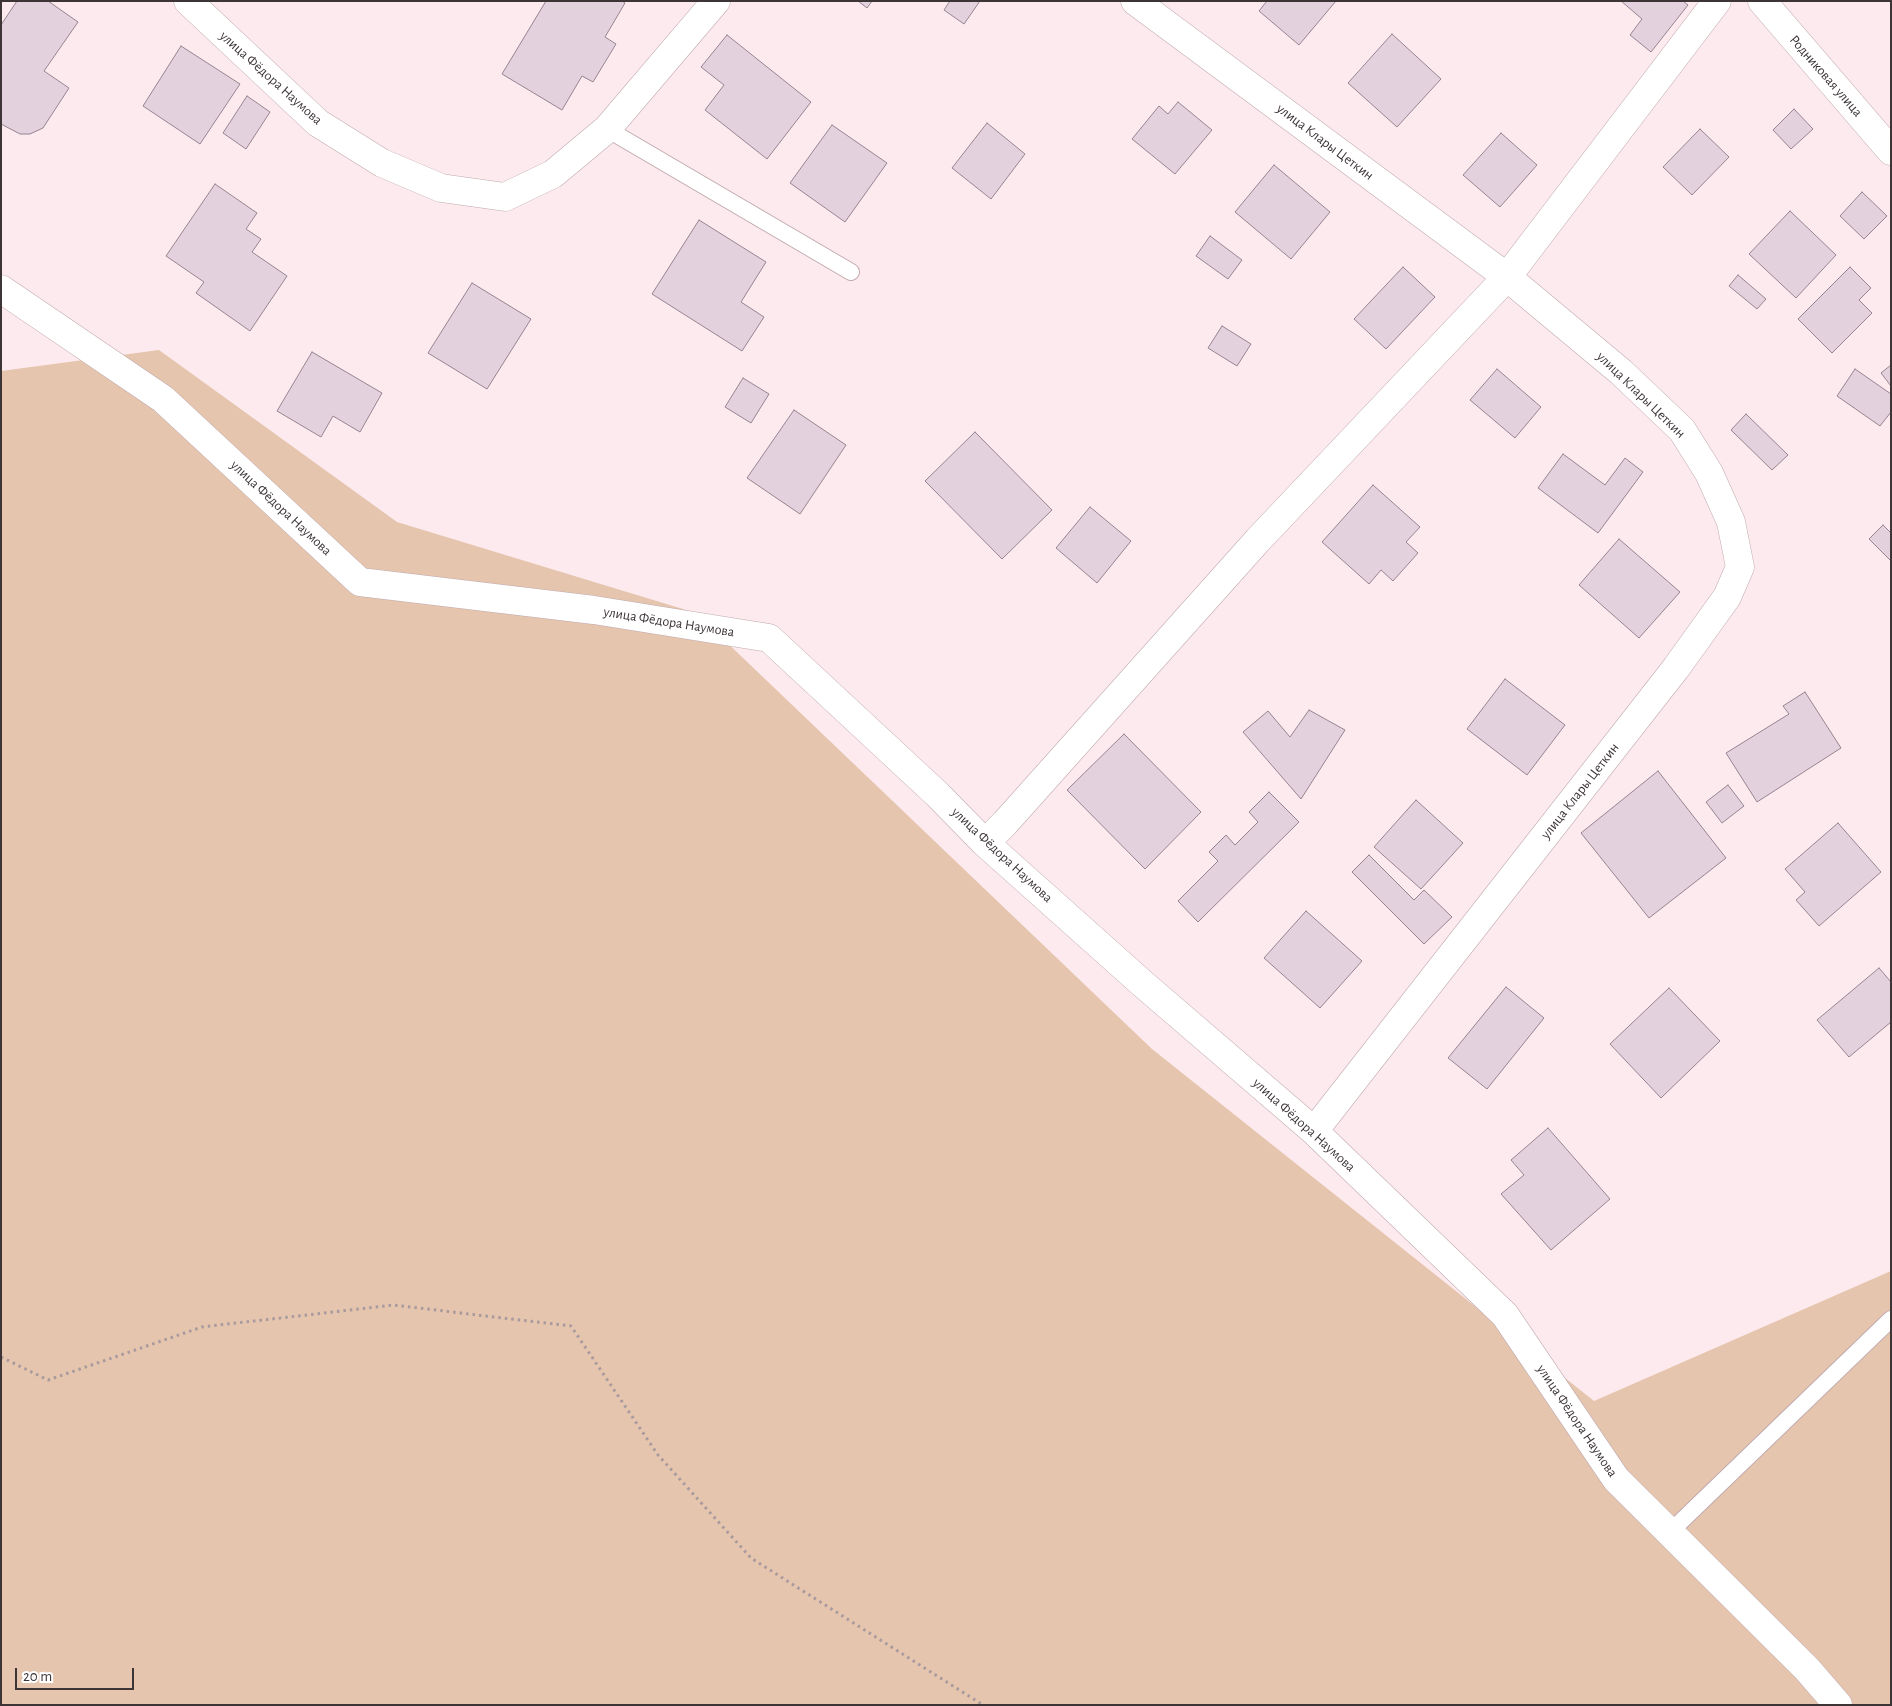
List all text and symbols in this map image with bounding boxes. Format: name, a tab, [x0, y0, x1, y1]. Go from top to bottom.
street label: улица Фёдора Наумова	[216, 28, 326, 128]
street label: Родниковая улица	[1786, 32, 1866, 120]
street label: улица Клары Цеткин	[1273, 100, 1377, 184]
street label: улица Клары Цеткин	[1593, 348, 1689, 442]
street label: улица Фёдора Наумова	[227, 457, 335, 559]
street label: улица Фёдора Наумова	[602, 603, 736, 641]
street label: улица Клары Цеткин	[1537, 740, 1623, 842]
street label: улица Фёдора Наумова	[948, 804, 1056, 906]
street label: улица Фёдора Наумова	[1249, 1075, 1359, 1175]
street label: улица Фёдора Наумова	[1533, 1362, 1621, 1480]
scale bar	[18, 1658, 136, 1690]
text: 20 m	[23, 1669, 52, 1684]

